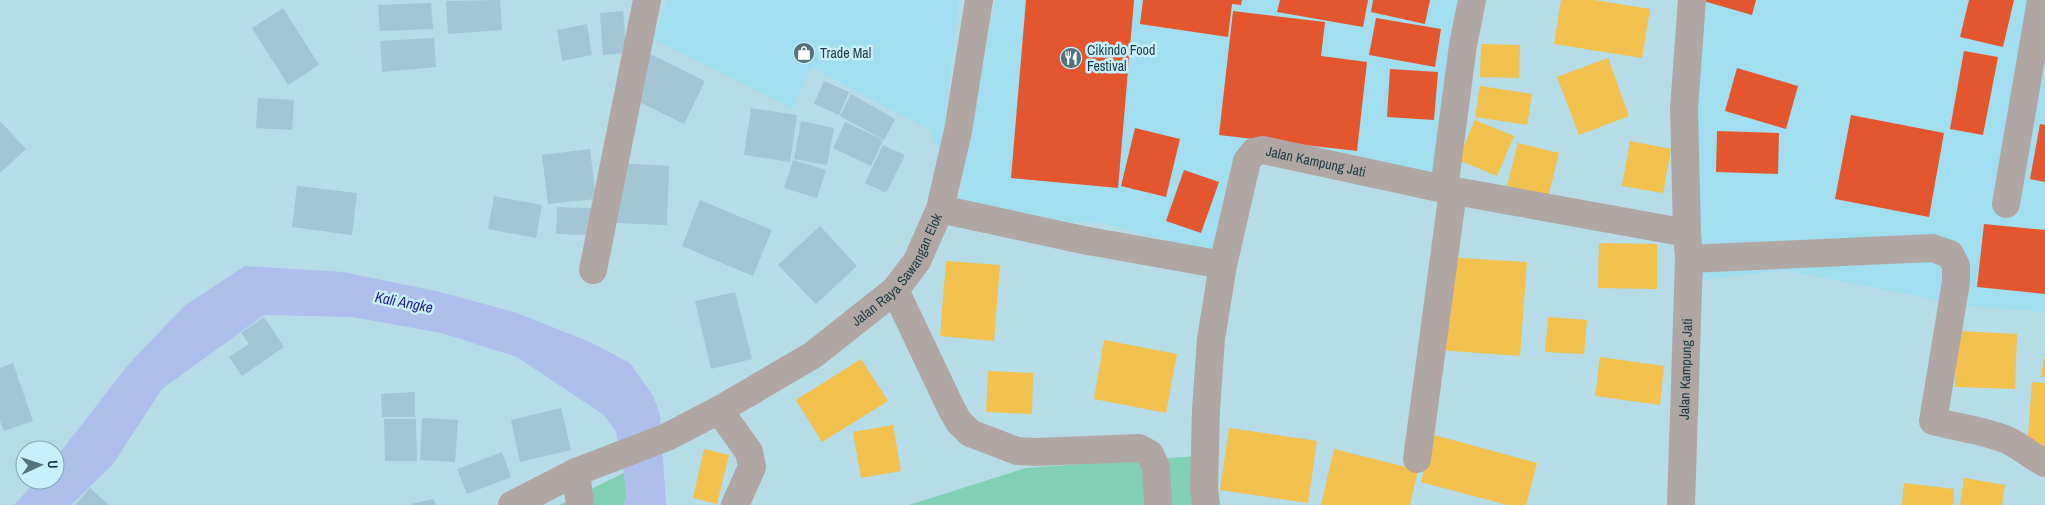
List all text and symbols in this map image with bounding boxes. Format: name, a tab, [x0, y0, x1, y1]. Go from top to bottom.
shop icon: Trade Mal	[792, 41, 816, 65]
place label: Cikindo Food Festival	[1087, 41, 1155, 75]
place label: Trade Mal	[820, 44, 871, 62]
restaurant icon: Cikindo Food Festival	[1059, 46, 1083, 70]
street label: Jalan Kampung Jati	[1264, 142, 1367, 181]
street label: Jalan Raya Sawangan Elok	[848, 210, 946, 330]
water label: Kali Angke	[373, 286, 435, 318]
street label: Jalan Kampung Jati	[1675, 318, 1696, 420]
north arrow	[15, 440, 65, 490]
text: U	[44, 460, 62, 469]

